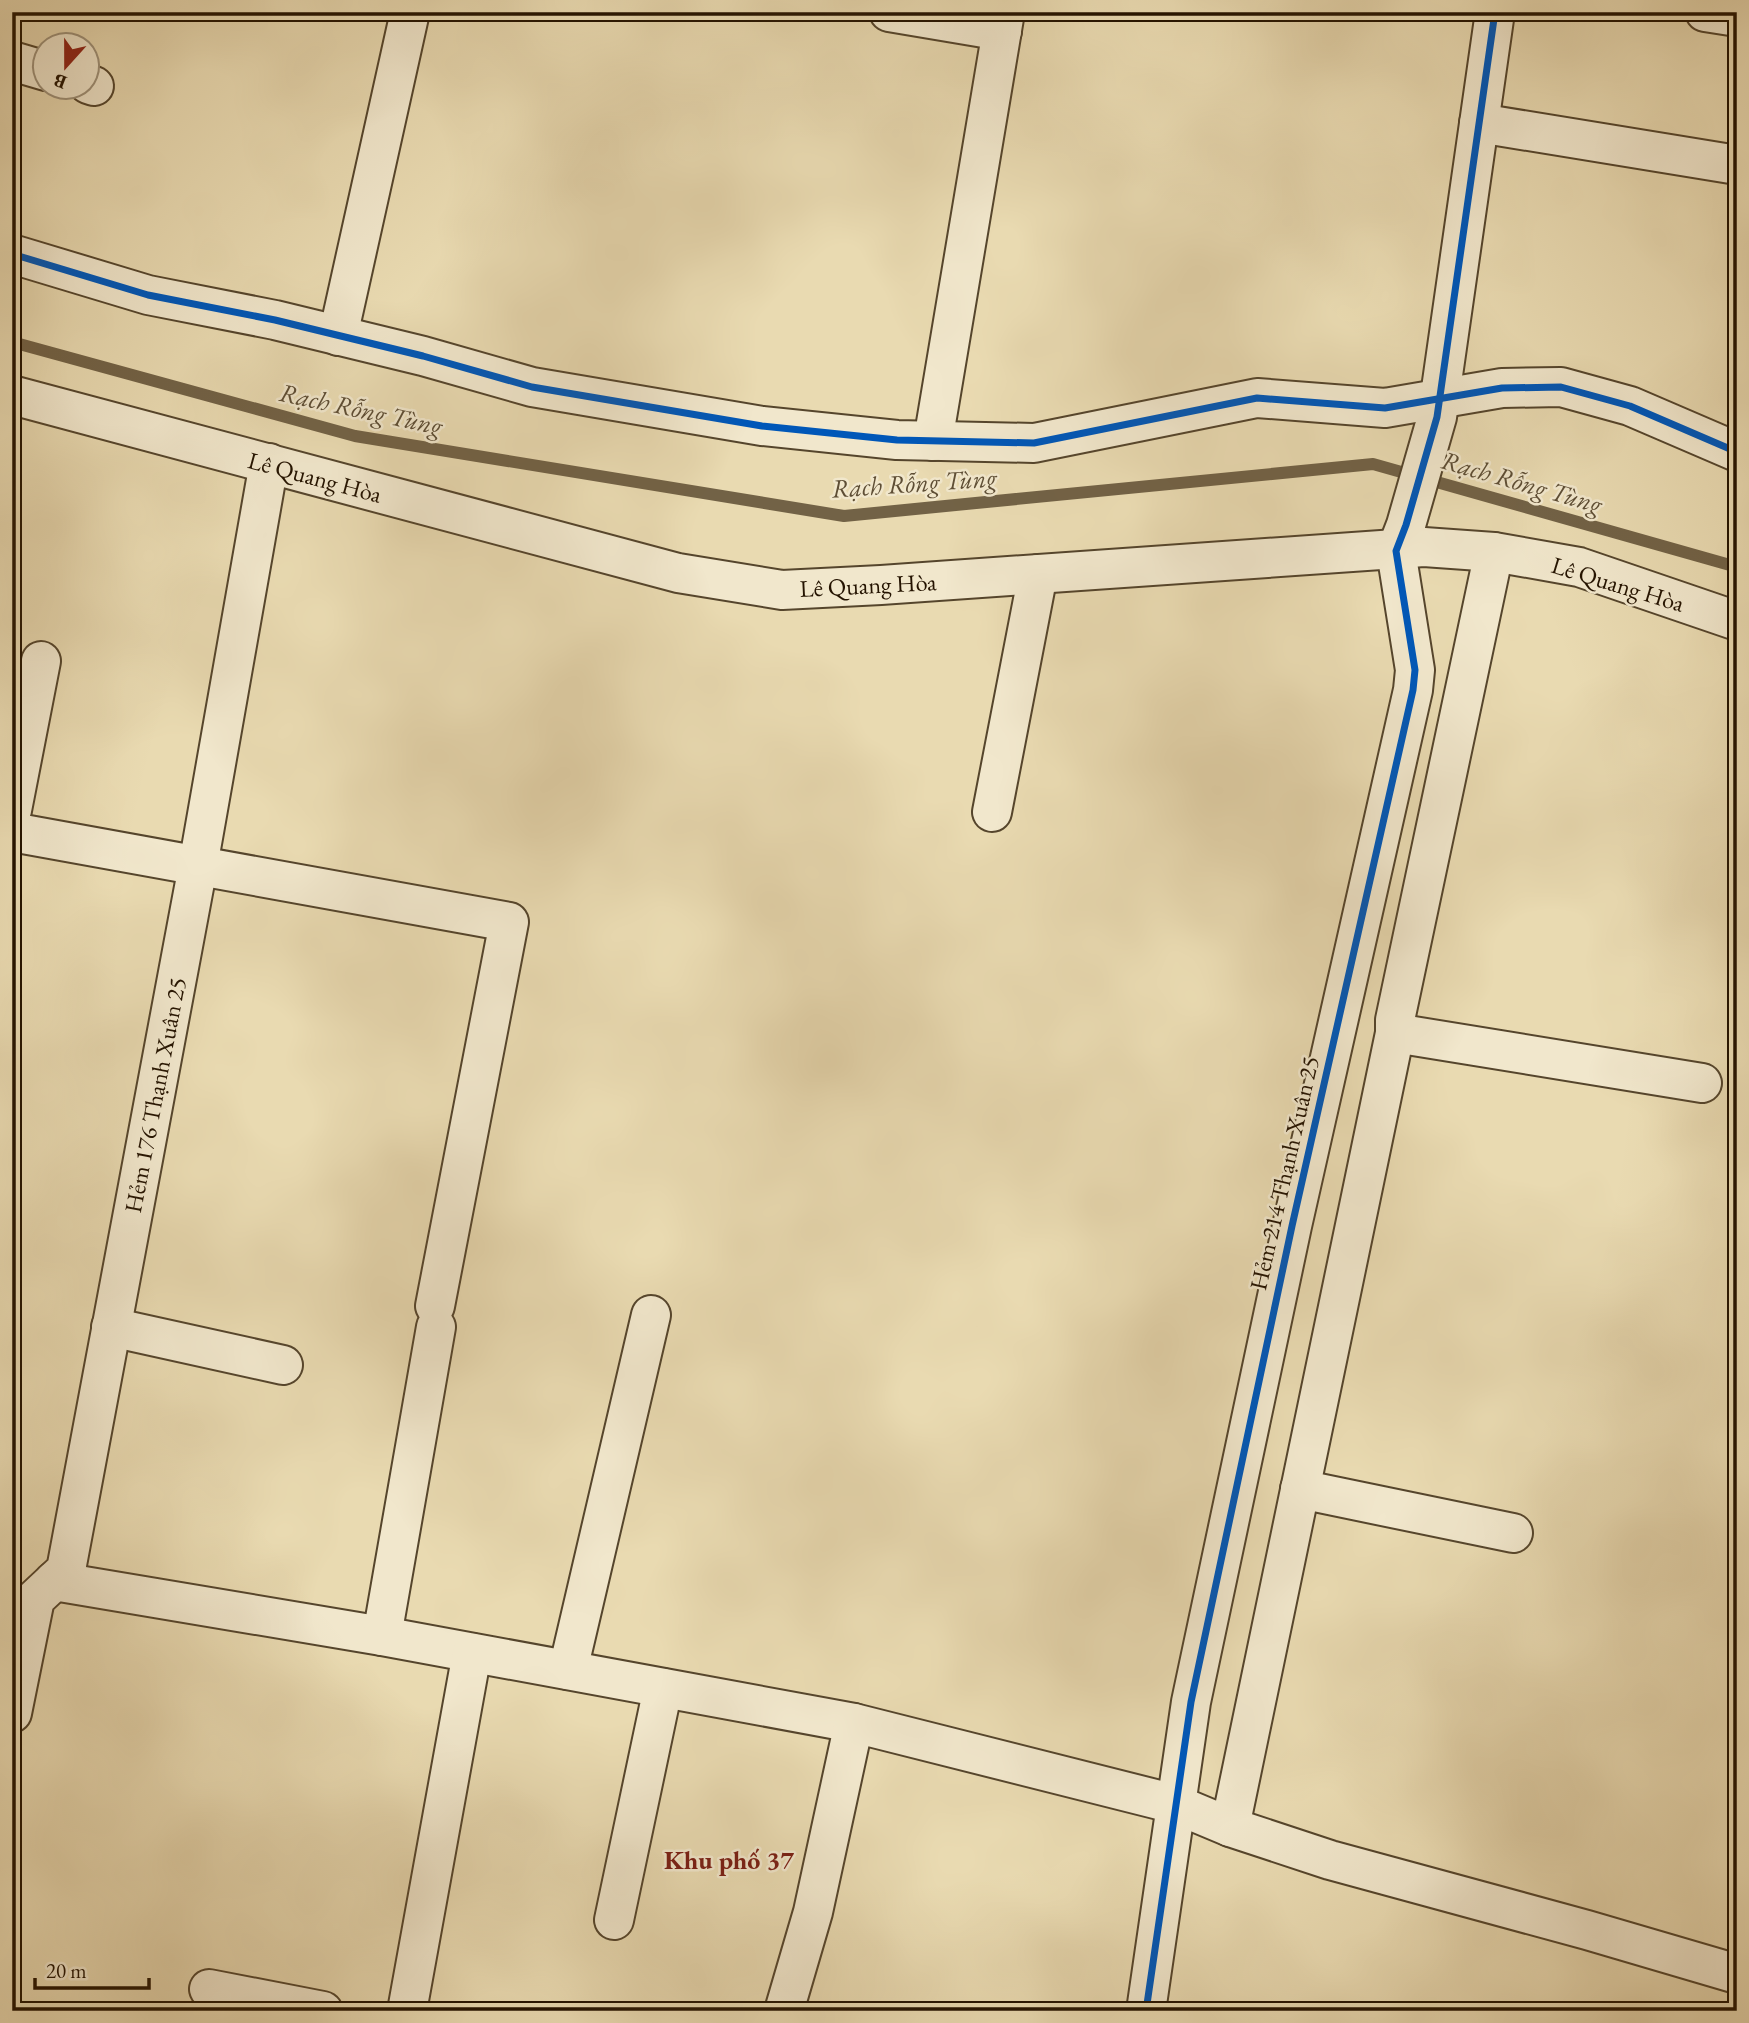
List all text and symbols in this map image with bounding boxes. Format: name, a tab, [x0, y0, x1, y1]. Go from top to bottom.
north arrow	[32, 32, 102, 102]
text: B	[50, 68, 70, 95]
water label: Rạch Rỗng Tùng	[276, 375, 447, 443]
water label: Rạch Rỗng Tùng	[1438, 443, 1608, 522]
street label: Lê Quang Hòa	[245, 444, 386, 510]
water label: Rạch Rỗng Tùng	[830, 460, 999, 506]
street label: Lê Quang Hòa	[1548, 549, 1688, 619]
street label: Lê Quang Hòa	[799, 566, 938, 604]
street label: Hẻm 176 Thạnh Xuân 25	[117, 975, 193, 1215]
street label: Hẻm 214 Thạnh Xuân 25	[1242, 1053, 1326, 1293]
district label: Khu phố 37	[664, 1843, 794, 1877]
scale bar	[35, 1946, 149, 1990]
text: 20 m	[46, 1957, 87, 1984]

